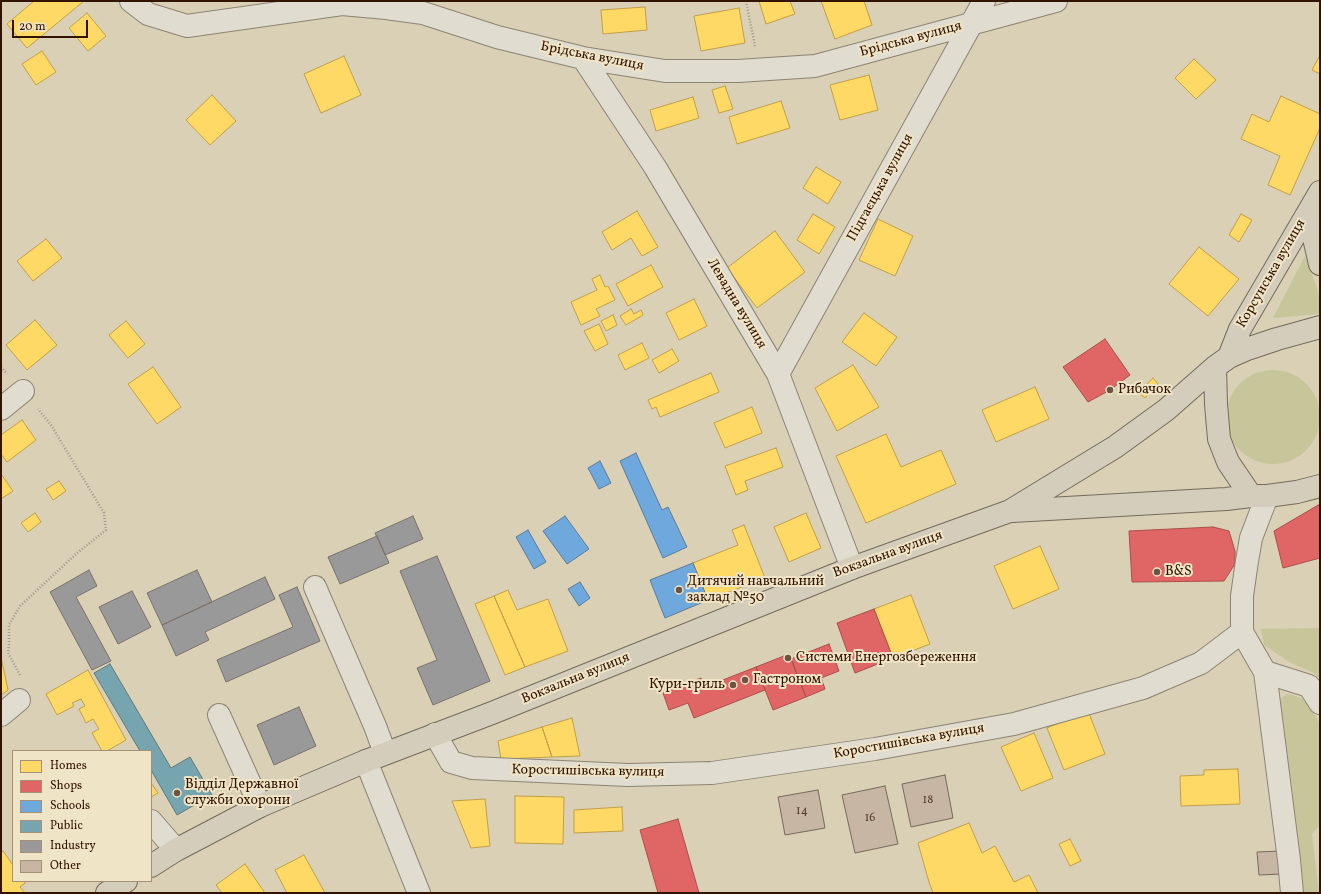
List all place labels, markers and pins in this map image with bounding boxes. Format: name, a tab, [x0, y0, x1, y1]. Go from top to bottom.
place label: Рибачок	[1118, 382, 1171, 398]
marker: Рибачок	[1105, 385, 1115, 395]
place label: B&S	[1165, 564, 1192, 580]
marker: B&S	[1152, 567, 1162, 577]
place label: Дитячий навчальний заклад №50	[687, 574, 824, 606]
marker: Дитячий навчальний заклад №50	[674, 585, 684, 595]
place label: Системи Енергозбереження	[796, 650, 976, 666]
marker: Системи Енергозбереження	[783, 653, 793, 663]
place label: Гастроном	[753, 672, 821, 688]
marker: Гастроном	[740, 675, 750, 685]
place label: Кури-гриль	[649, 677, 725, 693]
marker: Кури-гриль	[728, 680, 738, 690]
place label: Відділ Державної служби охорони	[185, 777, 298, 810]
marker: Відділ Державної служби охорони	[172, 788, 182, 798]

